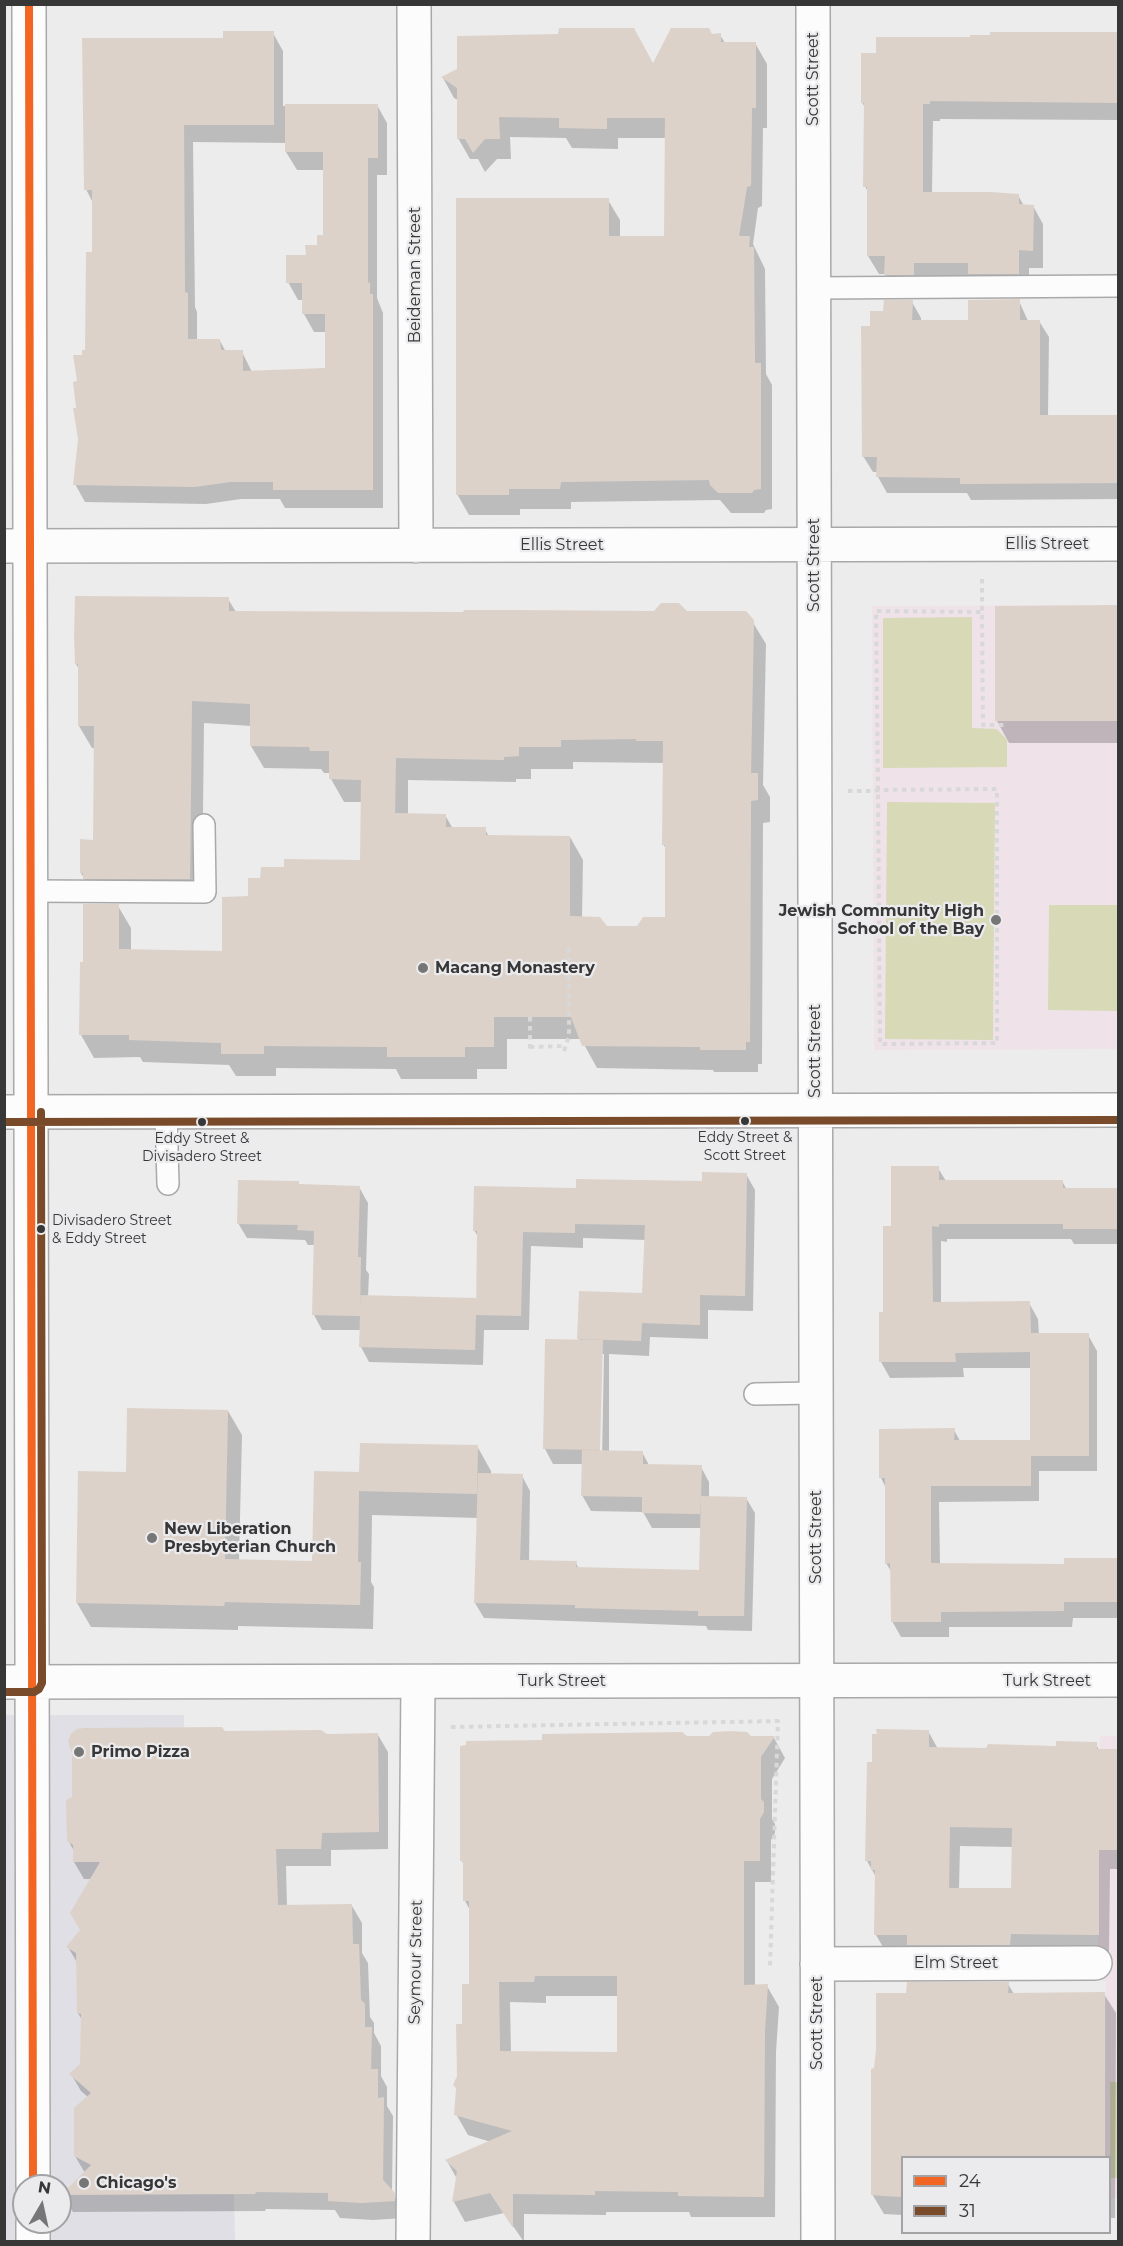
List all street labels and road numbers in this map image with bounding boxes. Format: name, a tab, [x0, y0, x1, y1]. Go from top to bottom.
street label: Scott Street	[803, 32, 823, 126]
street label: Beideman Street	[405, 207, 425, 343]
street label: Scott Street	[804, 518, 824, 612]
street label: Ellis Street	[1005, 534, 1089, 554]
street label: Ellis Street	[520, 535, 604, 555]
street label: Scott Street	[805, 1004, 825, 1098]
street label: Scott Street	[806, 1490, 826, 1584]
street label: Turk Street	[518, 1671, 606, 1691]
street label: Turk Street	[1003, 1671, 1091, 1691]
street label: Seymour Street	[405, 1899, 427, 2025]
street label: Elm Street	[914, 1953, 998, 1973]
street label: Scott Street	[807, 1976, 827, 2070]

